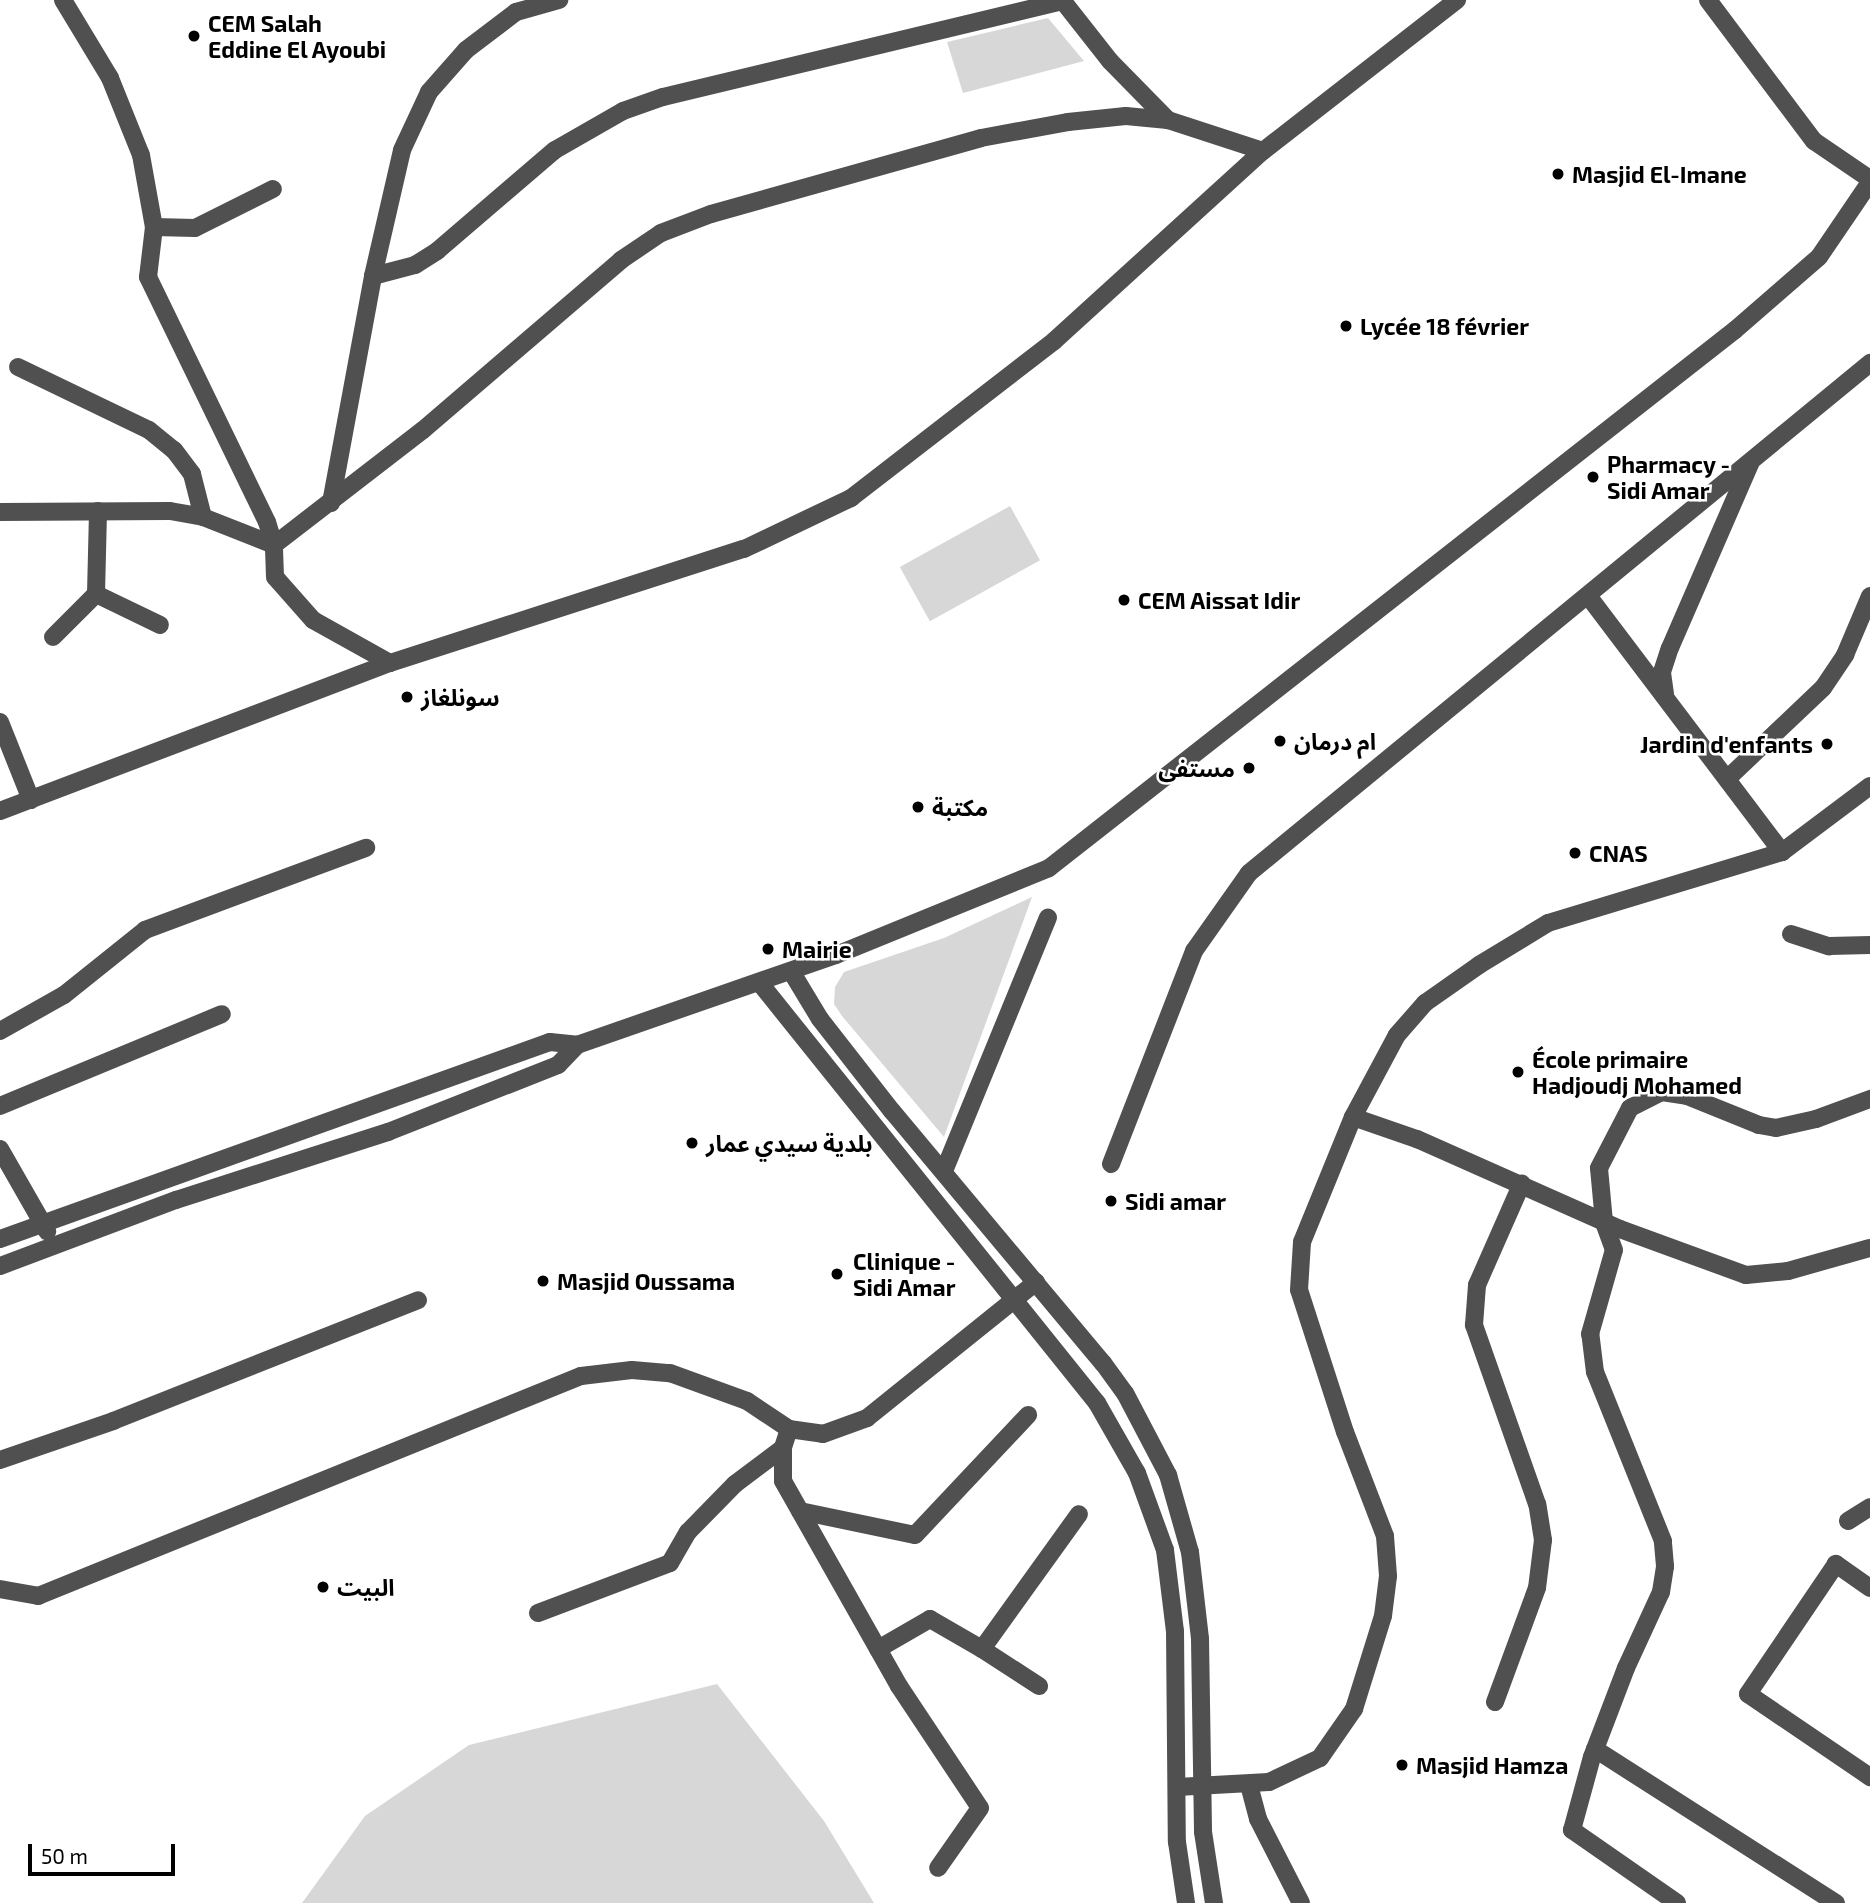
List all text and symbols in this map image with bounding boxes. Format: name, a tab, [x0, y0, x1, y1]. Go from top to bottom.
place label: CEM Salah Eddine El Ayoubi	[208, 9, 387, 63]
marker: CEM Salah Eddine El Ayoubi	[186, 28, 202, 44]
place label: Masjid El-Imane	[1572, 160, 1747, 188]
marker: Masjid El-Imane	[1550, 166, 1566, 182]
place label: Lycée 18 février	[1360, 312, 1530, 340]
marker: Lycée 18 février	[1338, 318, 1354, 334]
place label: Pharmacy - Sidi Amar	[1607, 450, 1731, 504]
marker: Pharmacy - Sidi Amar	[1585, 469, 1601, 485]
place label: CEM Aissat Idir	[1138, 586, 1301, 614]
marker: CEM Aissat Idir	[1116, 592, 1132, 608]
place label: سونلغاز	[421, 683, 500, 711]
marker: سونلغاز	[399, 689, 415, 705]
place label: ام درمان	[1294, 727, 1376, 755]
place label: Jardin d'enfants	[1640, 730, 1813, 758]
marker: ام درمان	[1272, 733, 1288, 749]
marker: Jardin d'enfants	[1819, 736, 1835, 752]
place label: مستفى	[1158, 754, 1235, 782]
marker: مستفى	[1241, 760, 1257, 776]
place label: مكتبة	[932, 793, 988, 821]
marker: مكتبة	[910, 799, 926, 815]
place label: CNAS	[1589, 839, 1648, 867]
marker: CNAS	[1567, 845, 1583, 861]
place label: Mairie	[782, 935, 852, 963]
marker: Mairie	[760, 941, 776, 957]
place label: École primaire Hadjoudj Mohamed	[1532, 1045, 1742, 1099]
marker: École primaire Hadjoudj Mohamed	[1510, 1064, 1526, 1080]
place label: بلدية سيدي عمار	[706, 1129, 872, 1157]
marker: بلدية سيدي عمار	[684, 1135, 700, 1151]
place label: Sidi amar	[1125, 1187, 1226, 1215]
marker: Sidi amar	[1103, 1193, 1119, 1209]
place label: Clinique - Sidi Amar	[853, 1247, 956, 1301]
marker: Clinique - Sidi Amar	[827, 1264, 847, 1284]
place label: Masjid Oussama	[557, 1267, 735, 1295]
marker: Masjid Oussama	[535, 1273, 551, 1289]
place label: البيت	[337, 1573, 395, 1601]
marker: البيت	[315, 1579, 331, 1595]
place label: Masjid Hamza	[1416, 1751, 1568, 1779]
marker: Masjid Hamza	[1394, 1757, 1410, 1773]
scale bar	[32, 1829, 178, 1873]
text: 50 m	[41, 1843, 88, 1868]

